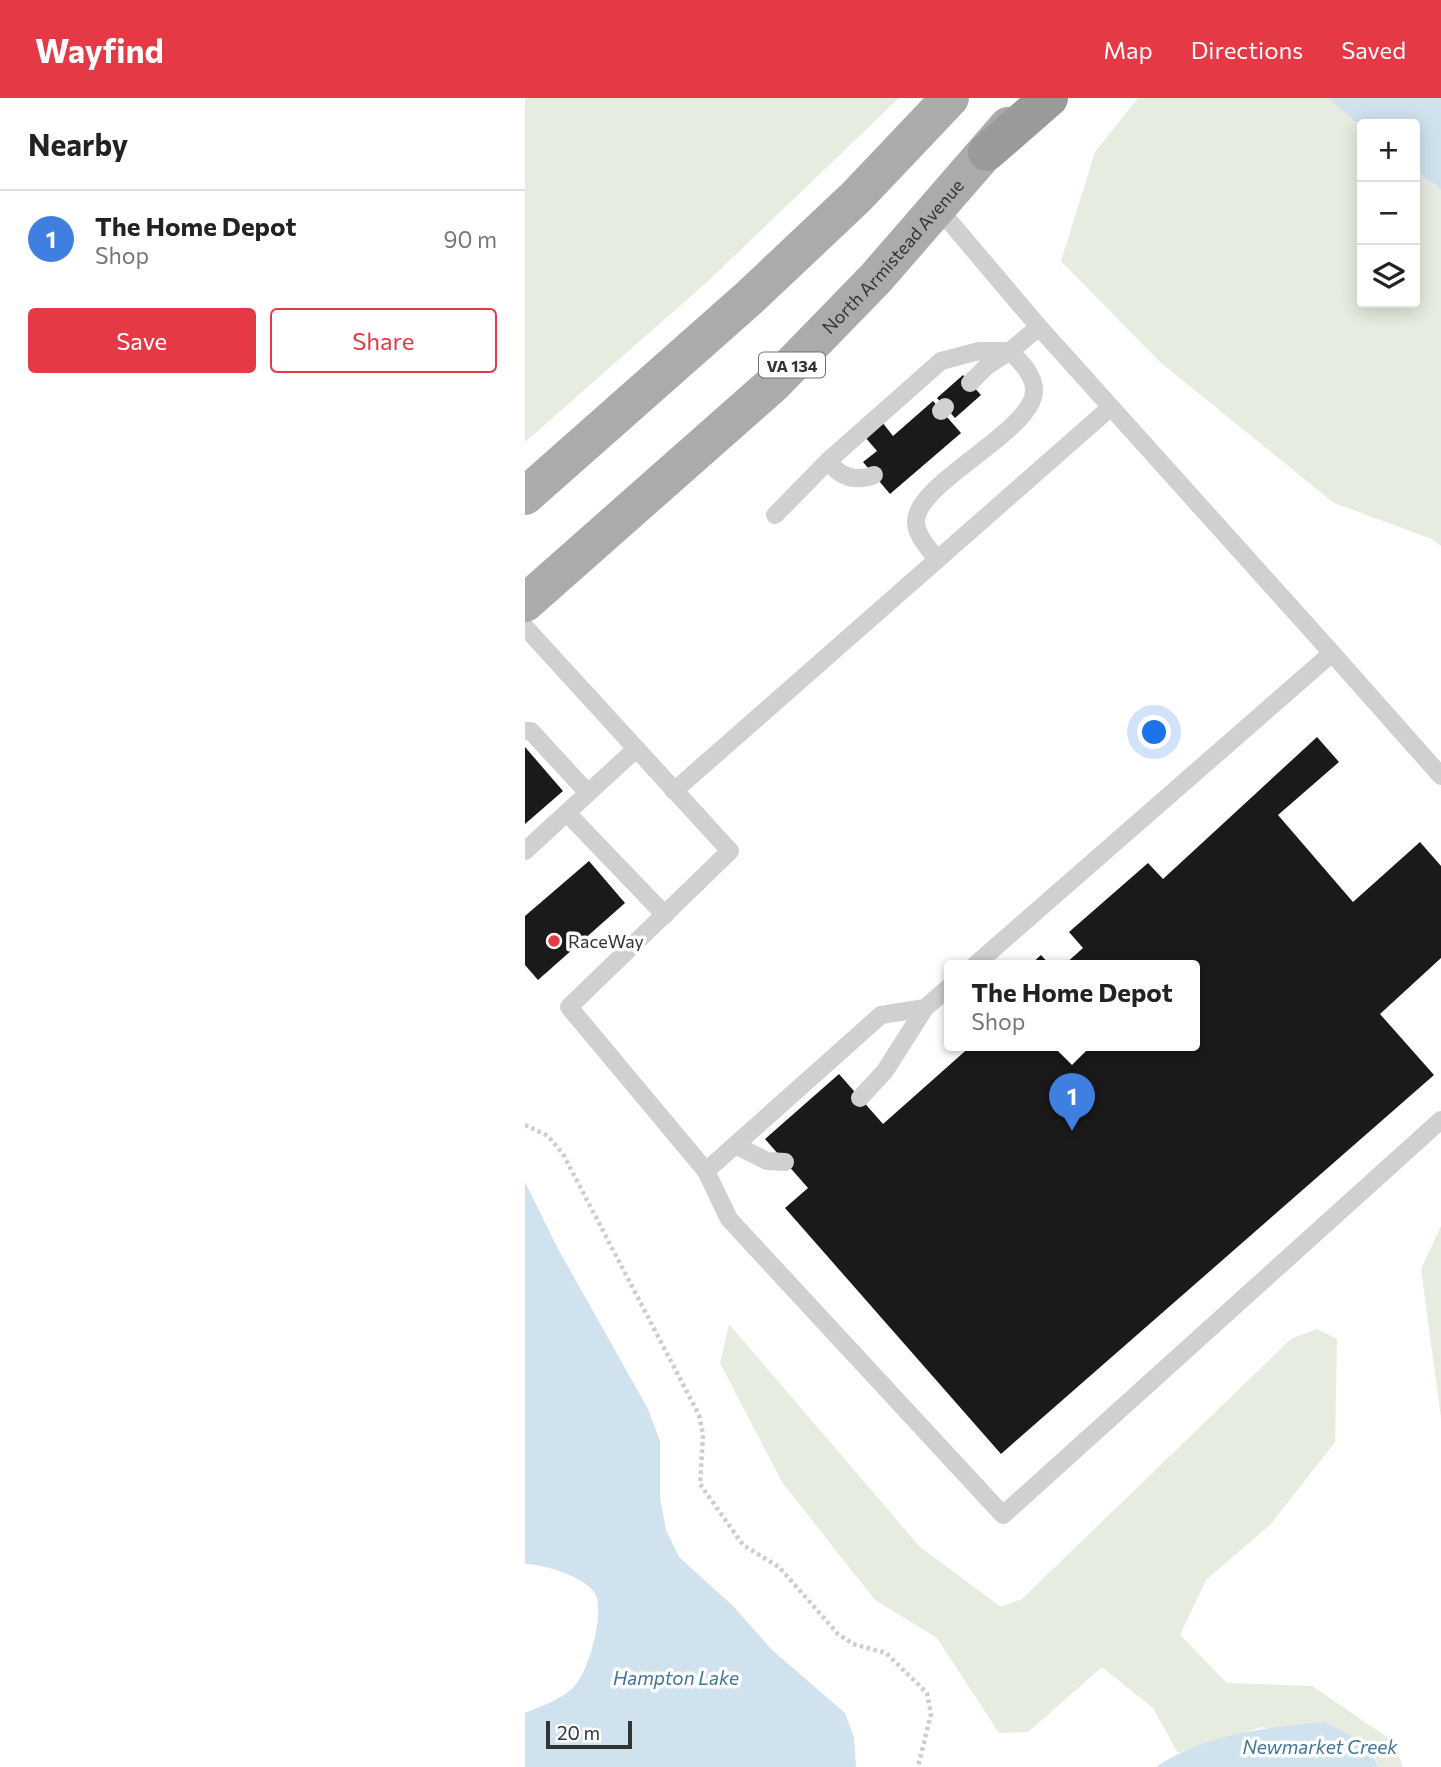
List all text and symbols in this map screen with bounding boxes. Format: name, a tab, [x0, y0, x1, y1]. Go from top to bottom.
text: Wayfind	[35, 29, 164, 70]
text: Map	[1103, 35, 1153, 64]
text: Directions	[1191, 35, 1303, 64]
text: Saved	[1341, 35, 1406, 64]
map controls	[1357, 119, 1420, 308]
button: +	[1357, 119, 1420, 182]
text: Nearby	[28, 125, 128, 162]
street label: North Armistead Avenue	[817, 174, 968, 338]
button: −	[1357, 182, 1420, 245]
text: The Home Depot	[95, 210, 296, 241]
text: 1	[46, 225, 56, 253]
text: 90 m	[444, 225, 497, 253]
text: Shop	[95, 241, 149, 269]
button: layers	[1357, 245, 1420, 308]
button: Save	[28, 308, 256, 373]
button: Share	[270, 308, 497, 373]
road number: VA 134	[759, 353, 825, 378]
your location	[1137, 715, 1171, 749]
place label: RaceWay	[568, 930, 644, 952]
marker: RaceWay	[546, 933, 562, 949]
popup	[944, 960, 1200, 1051]
text: The Home Depot	[971, 976, 1173, 1007]
text: Shop	[971, 1007, 1025, 1035]
pin: 1	[1049, 1073, 1095, 1131]
water label: Hampton Lake	[613, 1666, 739, 1689]
scale bar	[546, 1718, 632, 1750]
text: 20 m	[557, 1721, 600, 1744]
water label: Newmarket Creek	[1242, 1735, 1398, 1758]

